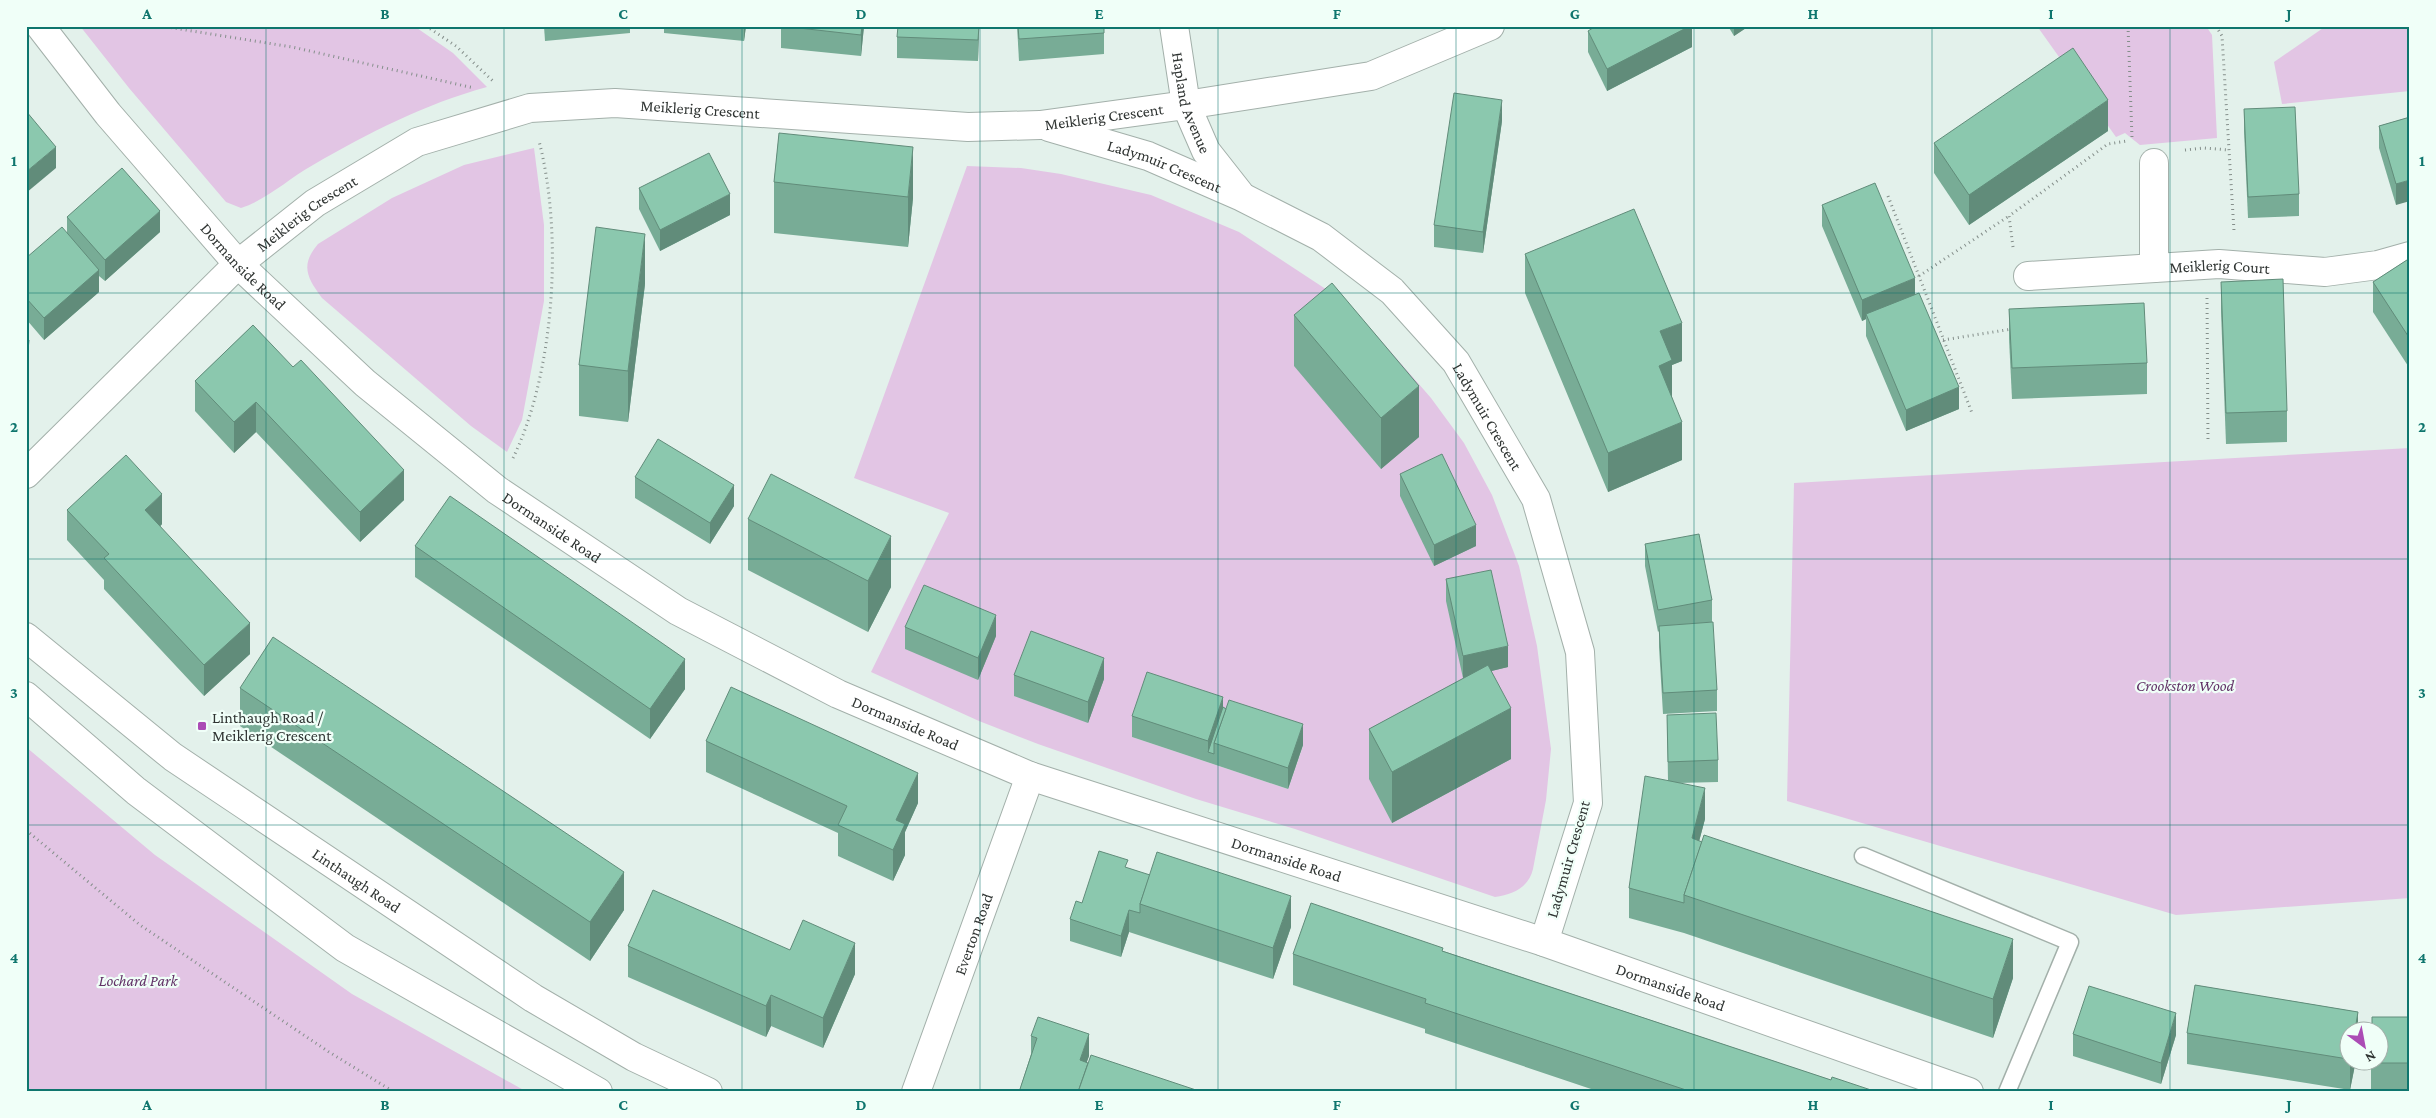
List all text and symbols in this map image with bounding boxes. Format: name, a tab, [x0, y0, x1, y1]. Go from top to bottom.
text: A	[141, 5, 152, 22]
text: B	[380, 5, 390, 22]
text: C	[618, 5, 628, 22]
text: D	[855, 5, 867, 22]
text: E	[1094, 5, 1104, 22]
text: F	[1333, 5, 1342, 22]
text: G	[1570, 5, 1580, 22]
text: H	[1808, 5, 1819, 22]
text: I	[2048, 5, 2054, 22]
text: J	[2284, 5, 2292, 22]
street label: Hapland Avenue	[1170, 51, 1214, 156]
street label: Meiklerig Crescent	[640, 96, 761, 121]
street label: Meiklerig Crescent	[1044, 100, 1165, 133]
street label: Ladymuir Crescent	[1106, 136, 1225, 196]
text: 1	[11, 152, 17, 169]
text: 1	[2419, 152, 2425, 169]
street label: Meiklerig Crescent	[253, 171, 360, 255]
street label: Dormanside Road	[198, 219, 290, 313]
street label: Meiklerig Court	[2169, 255, 2271, 276]
street label: Ladymuir Crescent	[1450, 360, 1526, 474]
text: 2	[10, 418, 18, 435]
text: 2	[2418, 418, 2426, 435]
street label: Dormanside Road	[500, 488, 605, 566]
park label: Crookston Wood	[2136, 677, 2235, 694]
text: 3	[10, 684, 18, 701]
text: 3	[2418, 684, 2426, 701]
street label: Dormanside Road	[849, 693, 962, 753]
place label: Linthaugh Road / Meiklerig Crescent	[212, 709, 332, 745]
marker: Linthaugh Road / Meiklerig Crescent	[196, 720, 208, 732]
street label: Ladymuir Crescent	[1543, 798, 1594, 920]
street label: Dormanside Road	[1229, 833, 1344, 885]
street label: Linthaugh Road	[310, 845, 405, 916]
street label: Everton Road	[951, 890, 996, 977]
text: 4	[10, 949, 19, 966]
text: 4	[2418, 949, 2427, 966]
street label: Dormanside Road	[1614, 960, 1728, 1014]
park label: Lochard Park	[98, 972, 179, 989]
north arrow	[2338, 1020, 2388, 1070]
text: N	[2362, 1048, 2379, 1067]
text: A	[141, 1096, 152, 1113]
text: B	[380, 1096, 390, 1113]
text: C	[618, 1096, 628, 1113]
text: D	[855, 1096, 867, 1113]
text: E	[1094, 1096, 1104, 1113]
text: F	[1333, 1096, 1342, 1113]
text: G	[1570, 1096, 1580, 1113]
text: H	[1808, 1096, 1819, 1113]
text: I	[2048, 1096, 2054, 1113]
text: J	[2284, 1096, 2292, 1113]

